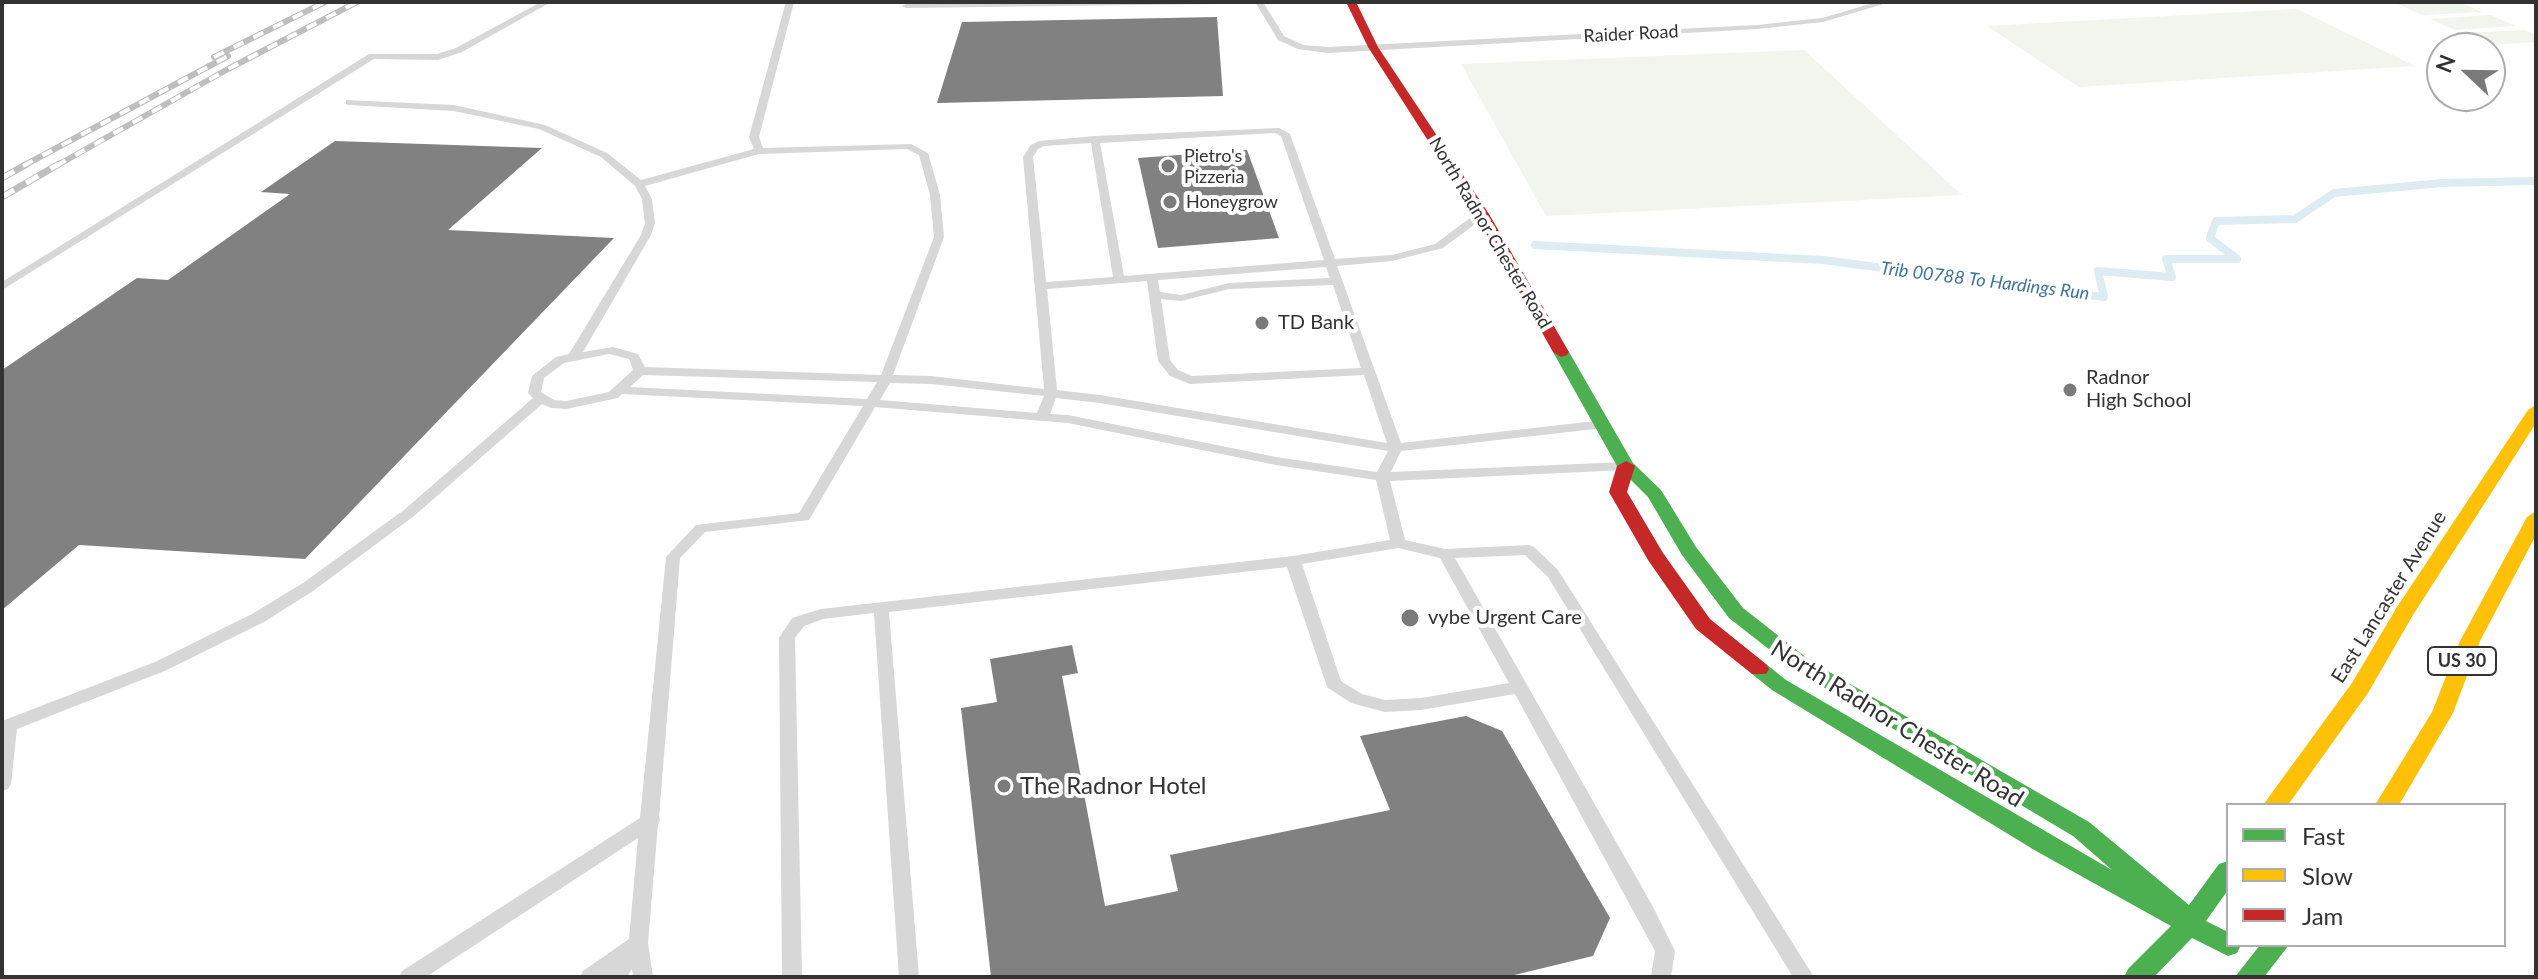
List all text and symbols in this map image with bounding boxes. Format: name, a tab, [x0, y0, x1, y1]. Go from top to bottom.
street label: Raider Road	[1583, 21, 1679, 47]
north arrow	[2426, 32, 2506, 112]
text: N	[2429, 51, 2461, 76]
street label: North Radnor Chester Road	[1424, 133, 1556, 333]
place label: Pietro's Pizzeria	[1184, 145, 1244, 188]
marker: Pietro's Pizzeria	[1159, 157, 1177, 175]
place label: Honeygrow	[1186, 191, 1278, 213]
marker: Honeygrow	[1161, 193, 1179, 211]
water label: Trib 00788 To Hardings Run	[1879, 257, 2091, 305]
place label: TD Bank	[1278, 311, 1354, 335]
marker: TD Bank	[1253, 314, 1271, 332]
place label: Radnor High School	[2086, 366, 2191, 413]
marker: Radnor High School	[2061, 381, 2079, 399]
street label: East Lancaster Avenue	[2326, 507, 2452, 687]
place label: vybe Urgent Care	[1428, 606, 1582, 630]
marker: vybe Urgent Care	[1399, 607, 1421, 629]
street label: North Radnor Chester Road	[1765, 634, 2029, 814]
road number: US 30	[2428, 647, 2496, 675]
place label: The Radnor Hotel	[1020, 772, 1207, 800]
marker: The Radnor Hotel	[995, 777, 1013, 795]
legend	[2226, 803, 2506, 947]
text: Fast	[2302, 821, 2345, 850]
text: Slow	[2302, 861, 2353, 890]
text: Jam	[2302, 901, 2343, 930]

